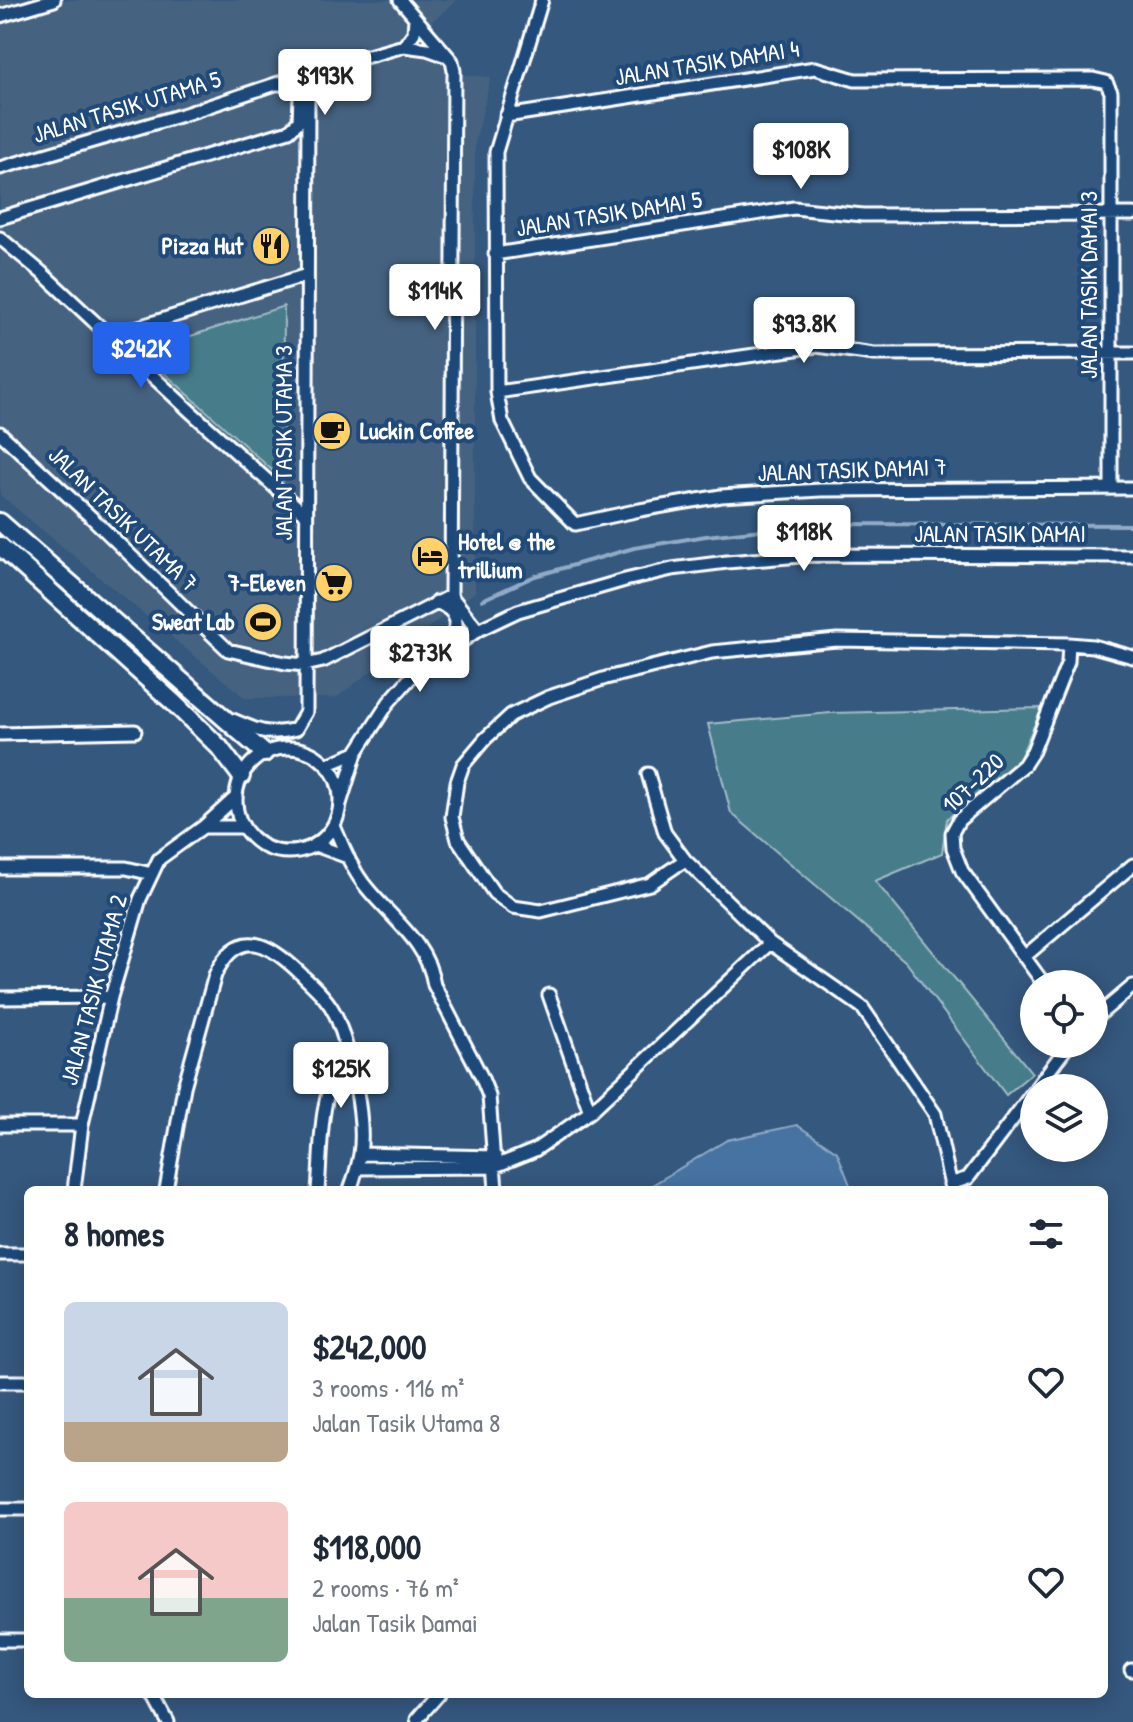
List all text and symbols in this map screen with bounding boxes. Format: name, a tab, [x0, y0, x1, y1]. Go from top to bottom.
street label: JALAN TASIK DAMAI 4	[612, 32, 801, 92]
pin: $193K	[269, 49, 381, 117]
text: $193K	[296, 57, 354, 92]
street label: JALAN TASIK UTAMA 5	[29, 62, 225, 150]
pin: $108K	[745, 123, 857, 191]
text: $108K	[771, 131, 831, 166]
street label: JALAN TASIK DAMAI 5	[514, 183, 704, 243]
street label: JALAN TASIK DAMAI 3	[1072, 191, 1104, 379]
restaurant icon: Pizza Hut	[250, 225, 292, 267]
place label: Pizza Hut	[162, 229, 244, 261]
pin: $114K	[379, 264, 491, 332]
text: $114K	[407, 272, 463, 307]
pin: $93.8K	[739, 297, 869, 365]
text: $93.8K	[772, 305, 836, 340]
pin: $242K	[85, 322, 197, 390]
text: $242K	[111, 330, 171, 365]
street label: JALAN TASIK UTAMA 3	[267, 345, 299, 541]
cafe icon: Luckin Coffee	[311, 410, 353, 452]
place label: Luckin Coffee	[360, 414, 475, 446]
street label: JALAN TASIK UTAMA 7	[42, 438, 206, 598]
street label: JALAN TASIK DAMAI 7	[757, 450, 947, 488]
pin: $118K	[748, 505, 860, 573]
text: $118K	[776, 513, 832, 548]
street label: JALAN TASIK DAMAI	[914, 517, 1086, 549]
place label: Hotel @ the trillium	[457, 525, 556, 585]
hotel icon: Hotel @ the trillium	[409, 535, 451, 577]
supermarket icon: 7-Eleven	[313, 562, 355, 604]
place label: 7-Eleven	[227, 566, 306, 598]
sports icon: Sweat Lab	[242, 601, 284, 643]
place label: Sweat Lab	[152, 605, 235, 637]
pin: $273K	[364, 626, 476, 694]
text: $273K	[388, 634, 452, 669]
street label: 107-220	[934, 745, 1010, 819]
street label: JALAN TASIK UTAMA 2	[52, 891, 134, 1089]
map controls	[1020, 970, 1108, 1162]
button: locate	[1020, 970, 1108, 1058]
pin: $125K	[285, 1042, 397, 1110]
text: $125K	[311, 1050, 371, 1085]
button: layers	[1020, 1074, 1108, 1162]
text: 8 homes	[64, 1211, 164, 1257]
icon: filters	[1024, 1212, 1068, 1256]
text: $242,000	[312, 1324, 426, 1370]
icon: home	[128, 1334, 224, 1430]
icon: heart	[1024, 1360, 1068, 1404]
text: 3 rooms · 116 m²	[312, 1370, 464, 1405]
text: Jalan Tasik Utama 8	[312, 1405, 500, 1440]
text: $118,000	[312, 1524, 421, 1570]
icon: home	[128, 1534, 224, 1630]
icon: heart	[1024, 1560, 1068, 1604]
text: 2 rooms · 76 m²	[312, 1570, 459, 1605]
text: Jalan Tasik Damai	[312, 1605, 478, 1640]

